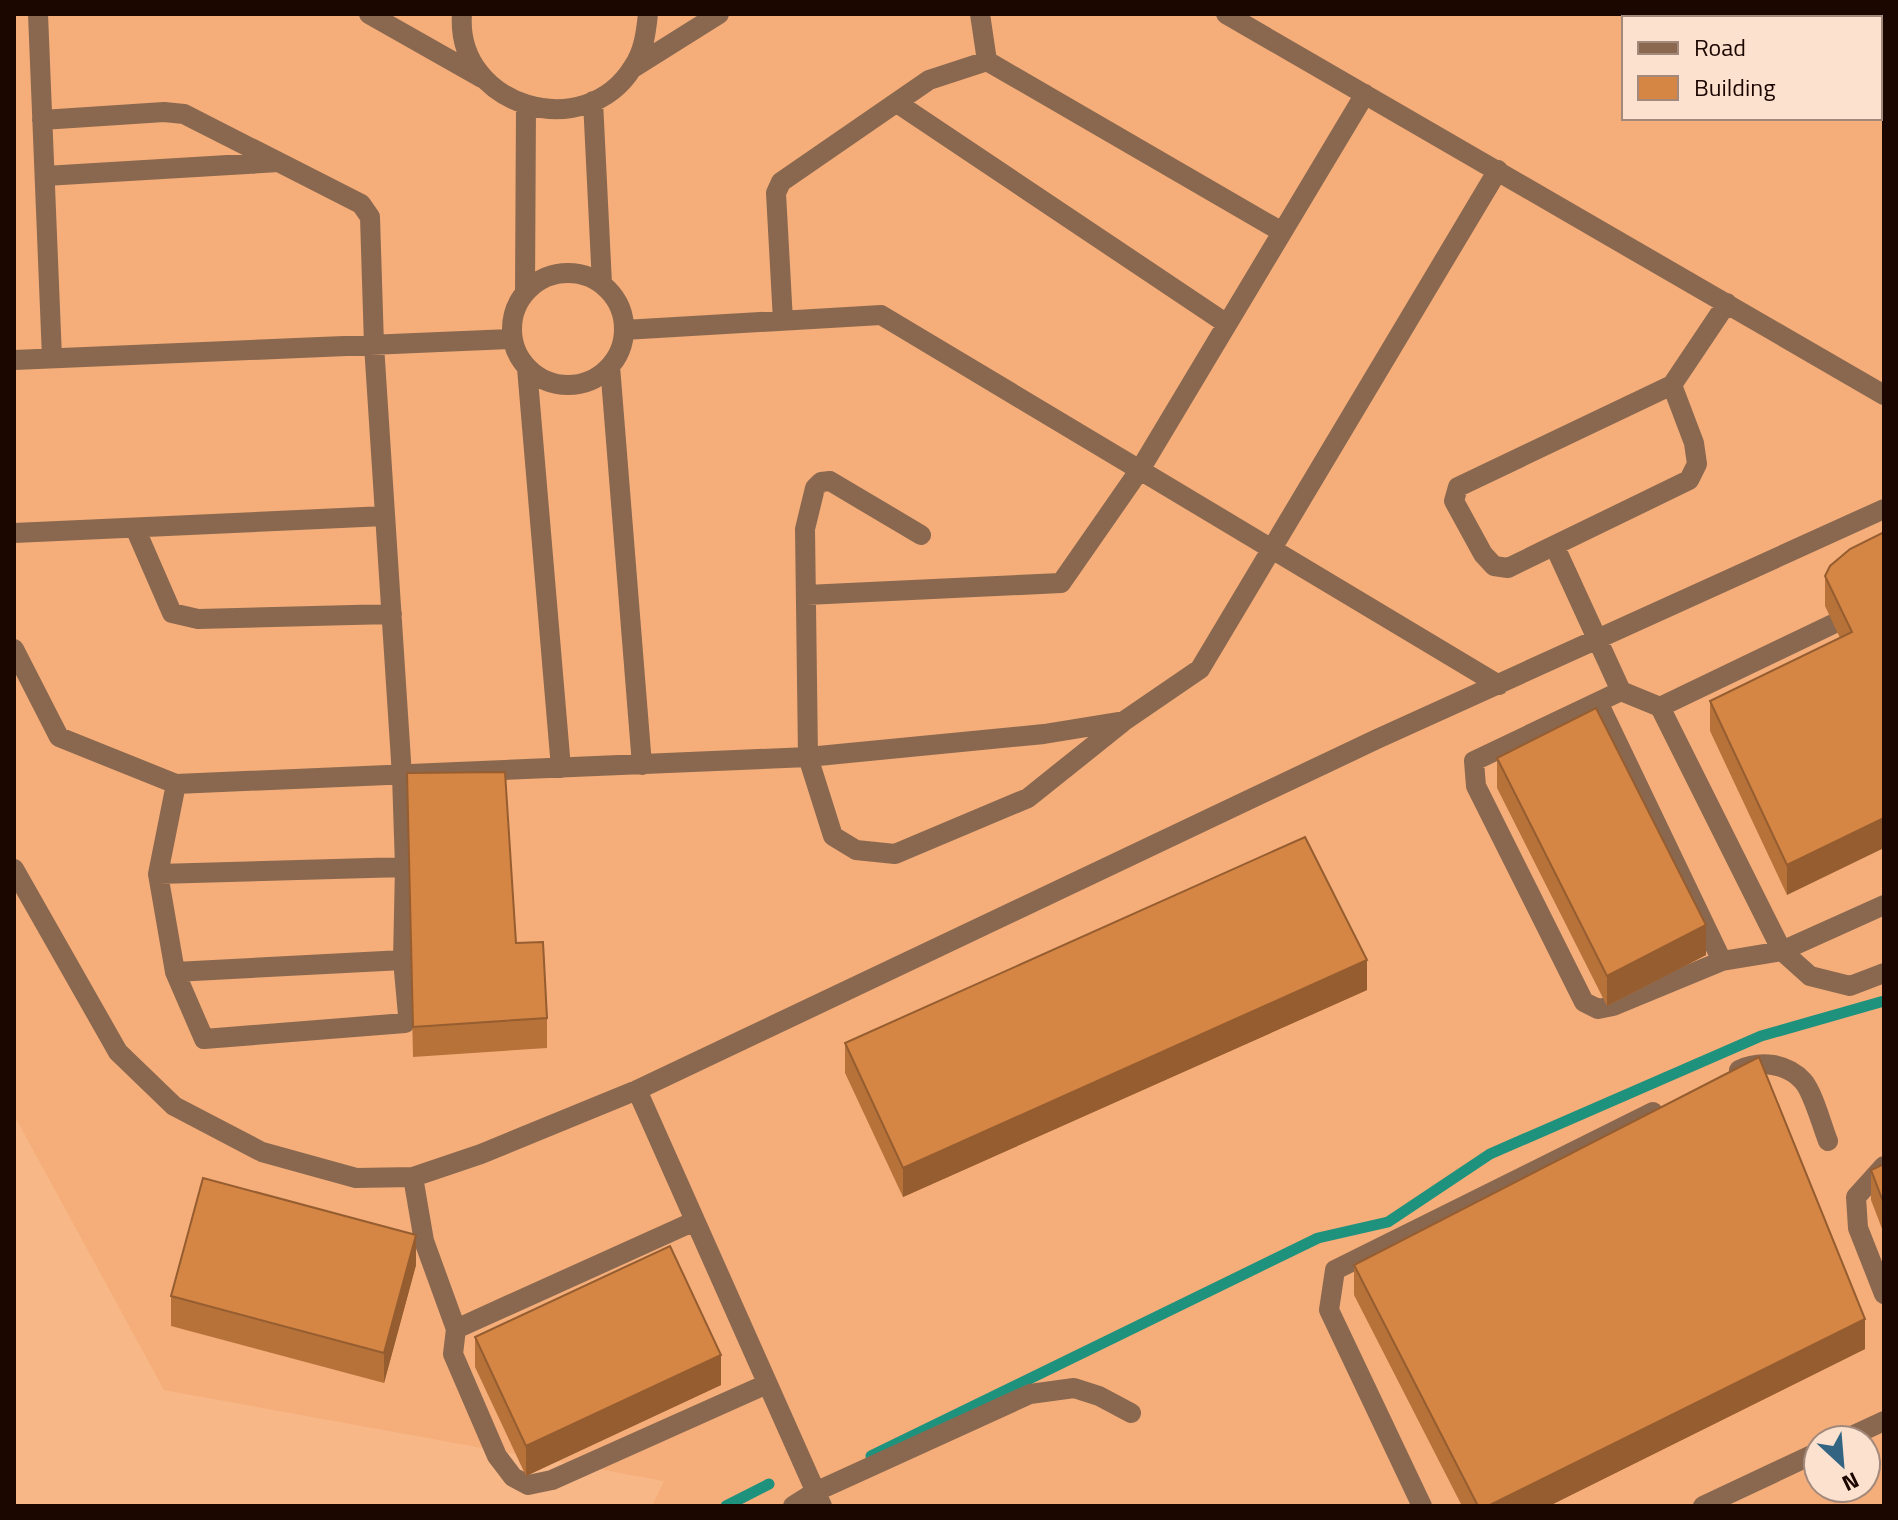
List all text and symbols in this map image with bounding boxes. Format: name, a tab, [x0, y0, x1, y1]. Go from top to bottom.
legend	[1622, 16, 1882, 120]
text: Road	[1694, 29, 1746, 65]
text: Building	[1694, 69, 1776, 105]
north arrow	[1802, 1424, 1882, 1504]
text: N	[1836, 1463, 1865, 1501]

